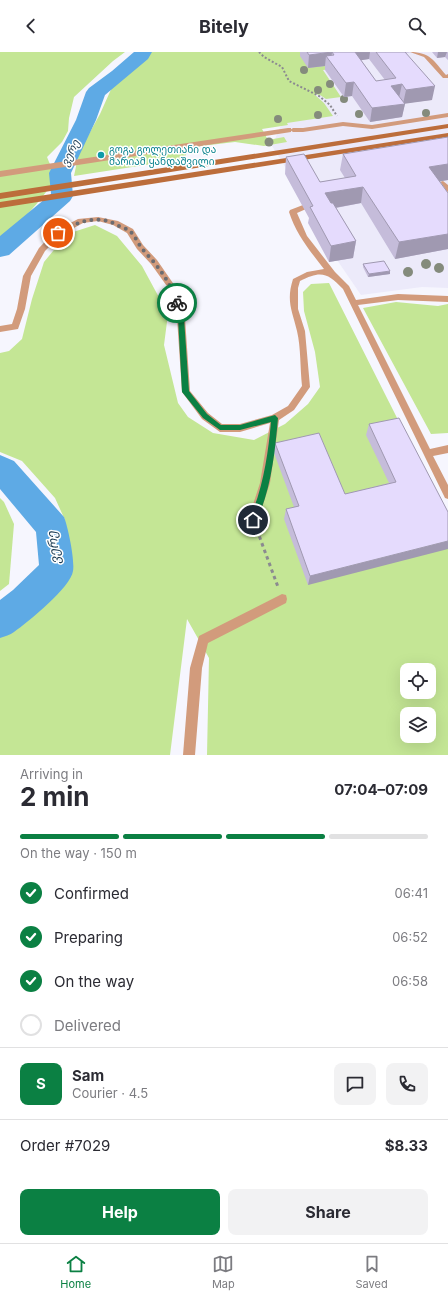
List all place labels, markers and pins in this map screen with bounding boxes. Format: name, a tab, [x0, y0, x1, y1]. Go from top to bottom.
place label: გოგა გოლეთიანი და მარიამ ყანდაშვილი	[109, 143, 216, 168]
marker: გოგა გოლეთიანი და მარიამ ყანდაშვილი	[96, 150, 106, 160]
pin	[41, 216, 75, 250]
pin	[236, 503, 270, 537]

